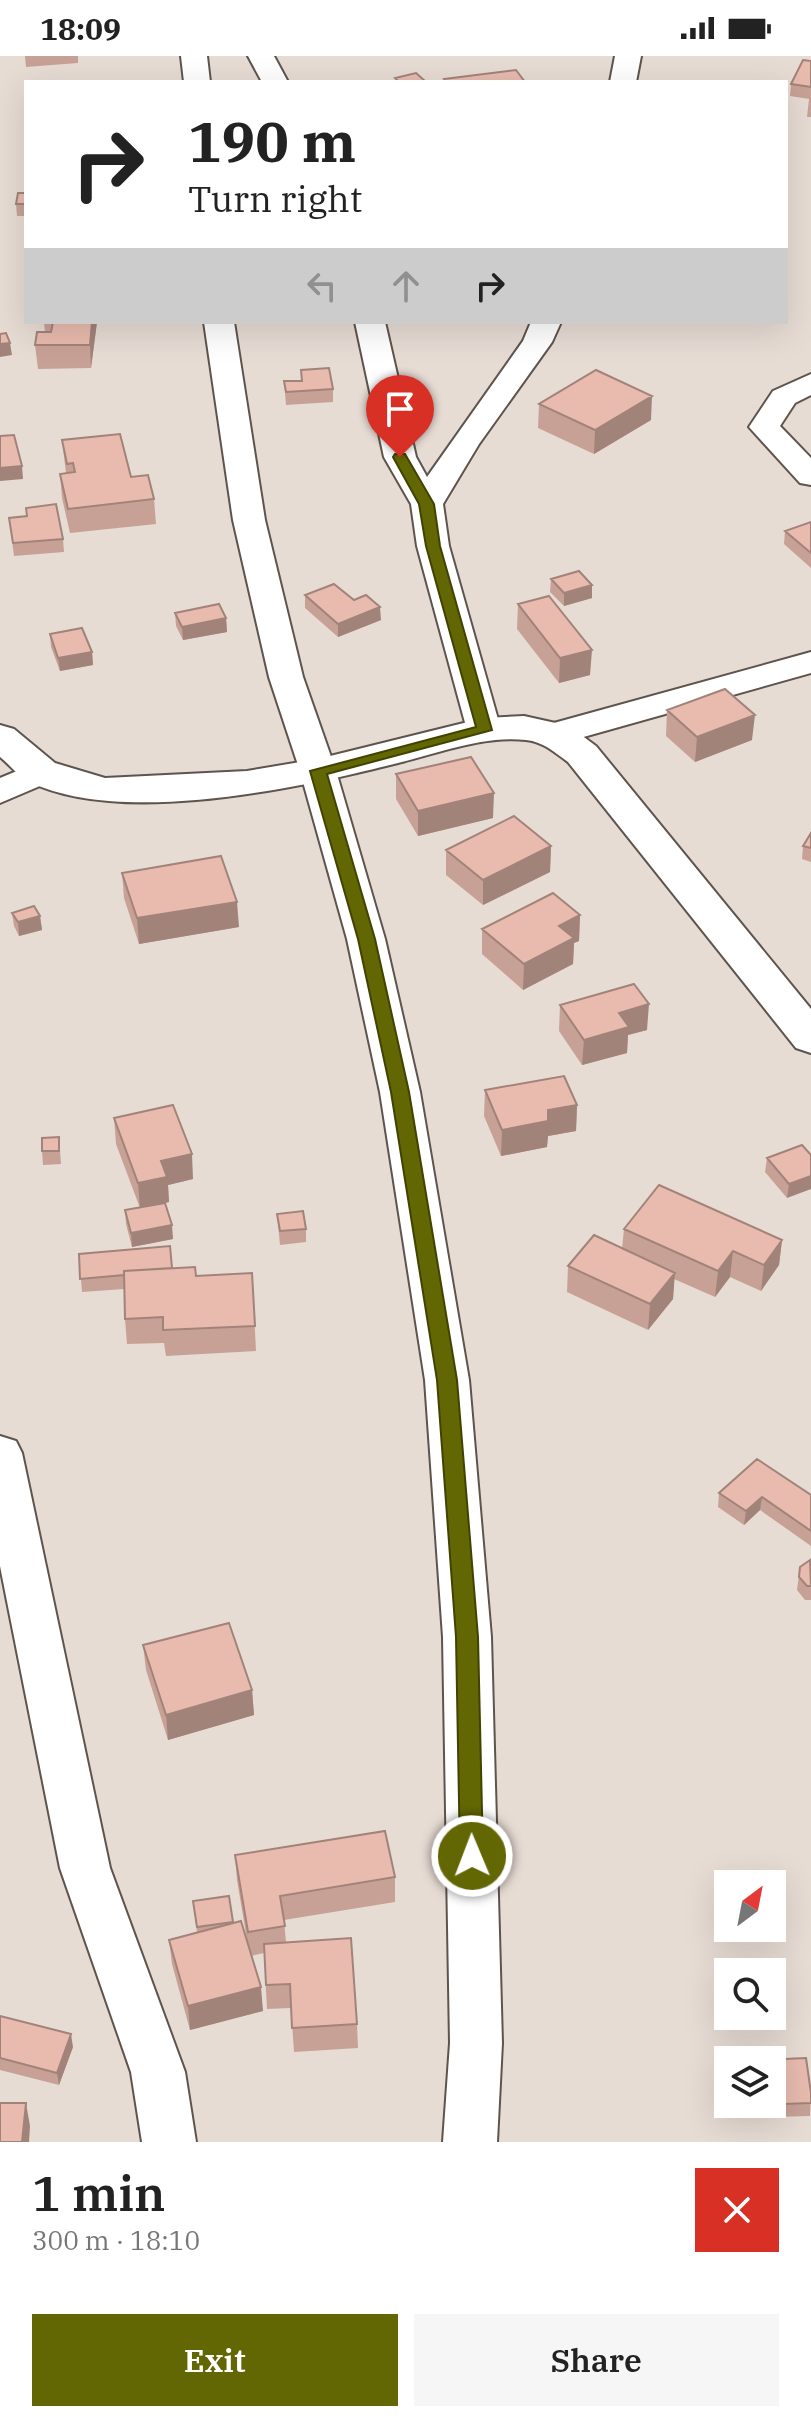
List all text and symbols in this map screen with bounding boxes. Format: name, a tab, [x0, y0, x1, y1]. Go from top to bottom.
text: 18:09	[40, 9, 121, 48]
text: 190 m	[188, 105, 356, 177]
icon: right	[56, 112, 160, 216]
text: Turn right	[188, 175, 362, 222]
icon: left	[300, 264, 344, 308]
icon: ahead	[384, 264, 428, 308]
icon: right	[468, 264, 512, 308]
pin	[366, 375, 434, 457]
icon: arrive	[378, 387, 422, 431]
position arrow	[430, 1814, 514, 1898]
north arrow	[714, 1870, 786, 1942]
map controls	[714, 1870, 786, 2118]
button: search	[714, 1958, 786, 2030]
button: layers	[714, 2046, 786, 2118]
text: 1 min	[32, 2162, 165, 2224]
button: close	[695, 2168, 779, 2252]
text: 300 m · 18:10	[32, 2223, 200, 2257]
button: Exit	[32, 2314, 398, 2406]
button: Share	[414, 2314, 779, 2406]

